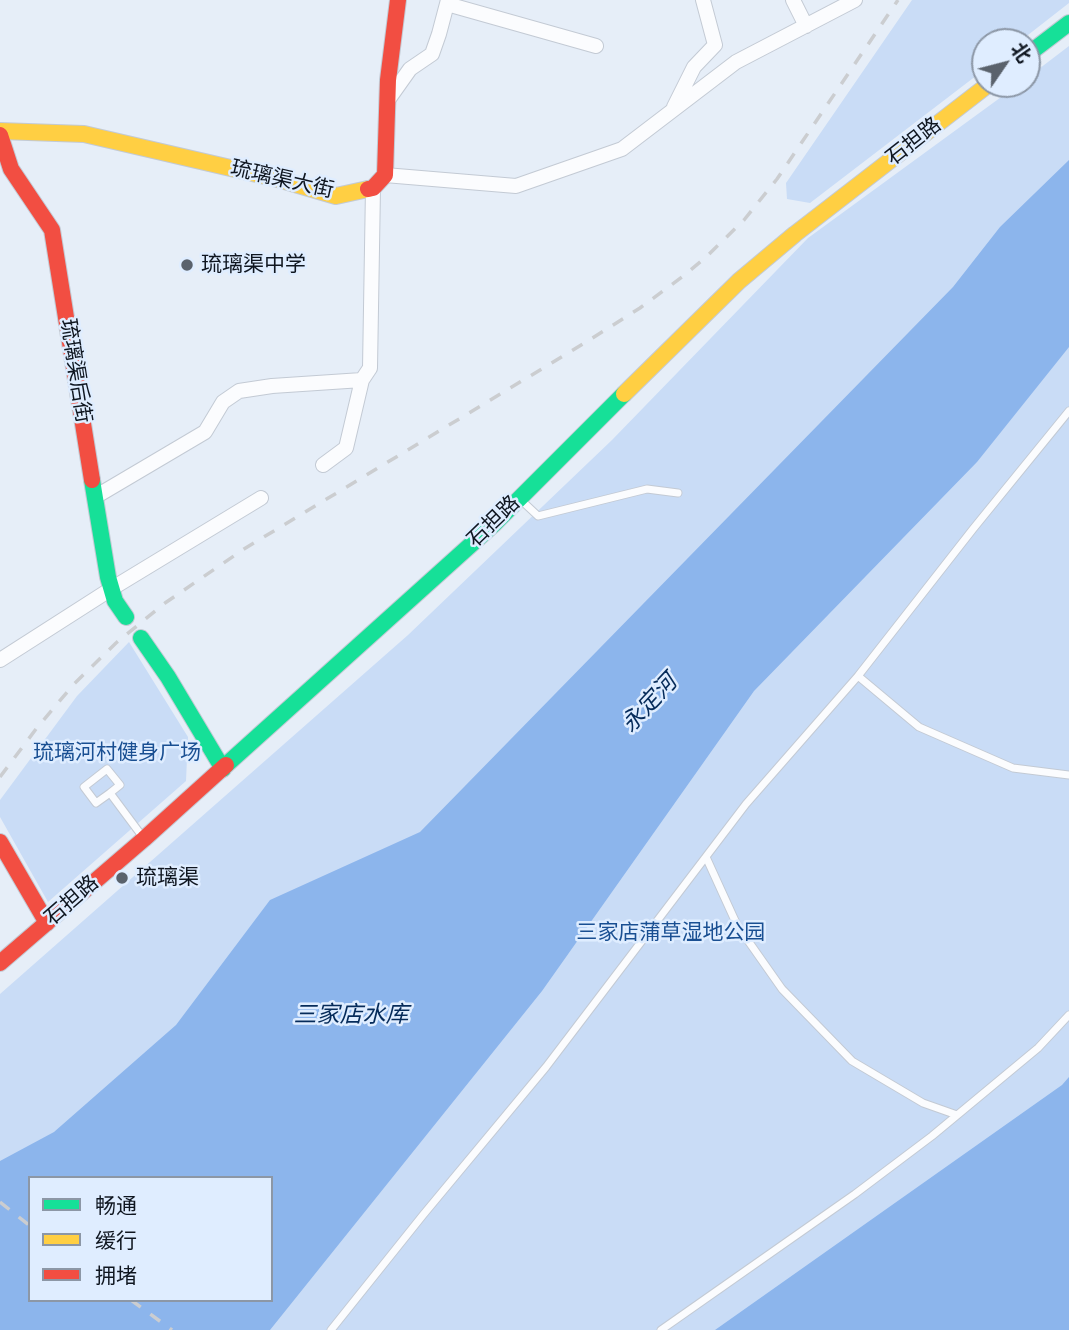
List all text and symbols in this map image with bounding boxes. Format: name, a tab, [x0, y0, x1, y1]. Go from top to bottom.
north arrow	[971, 28, 1041, 98]
text: 北	[1005, 37, 1038, 67]
street label: 石担路	[881, 113, 947, 171]
street label: 琉璃渠大街	[228, 156, 336, 204]
place label: 琉璃渠中学	[201, 252, 306, 278]
marker: 琉璃渠中学	[179, 257, 195, 273]
street label: 琉璃渠后街	[54, 317, 96, 425]
street label: 石担路	[463, 491, 525, 553]
water label: 永定河	[616, 669, 684, 739]
park label: 琉璃河村健身广场	[33, 740, 201, 766]
place label: 琉璃渠	[136, 865, 199, 891]
marker: 琉璃渠	[114, 870, 130, 886]
street label: 石担路	[40, 871, 104, 931]
park label: 三家店蒲草湿地公园	[577, 920, 765, 946]
water label: 三家店水库	[294, 1002, 408, 1030]
legend	[28, 1176, 273, 1302]
text: 畅通	[95, 1191, 137, 1220]
text: 缓行	[95, 1226, 137, 1255]
text: 拥堵	[95, 1261, 137, 1290]

